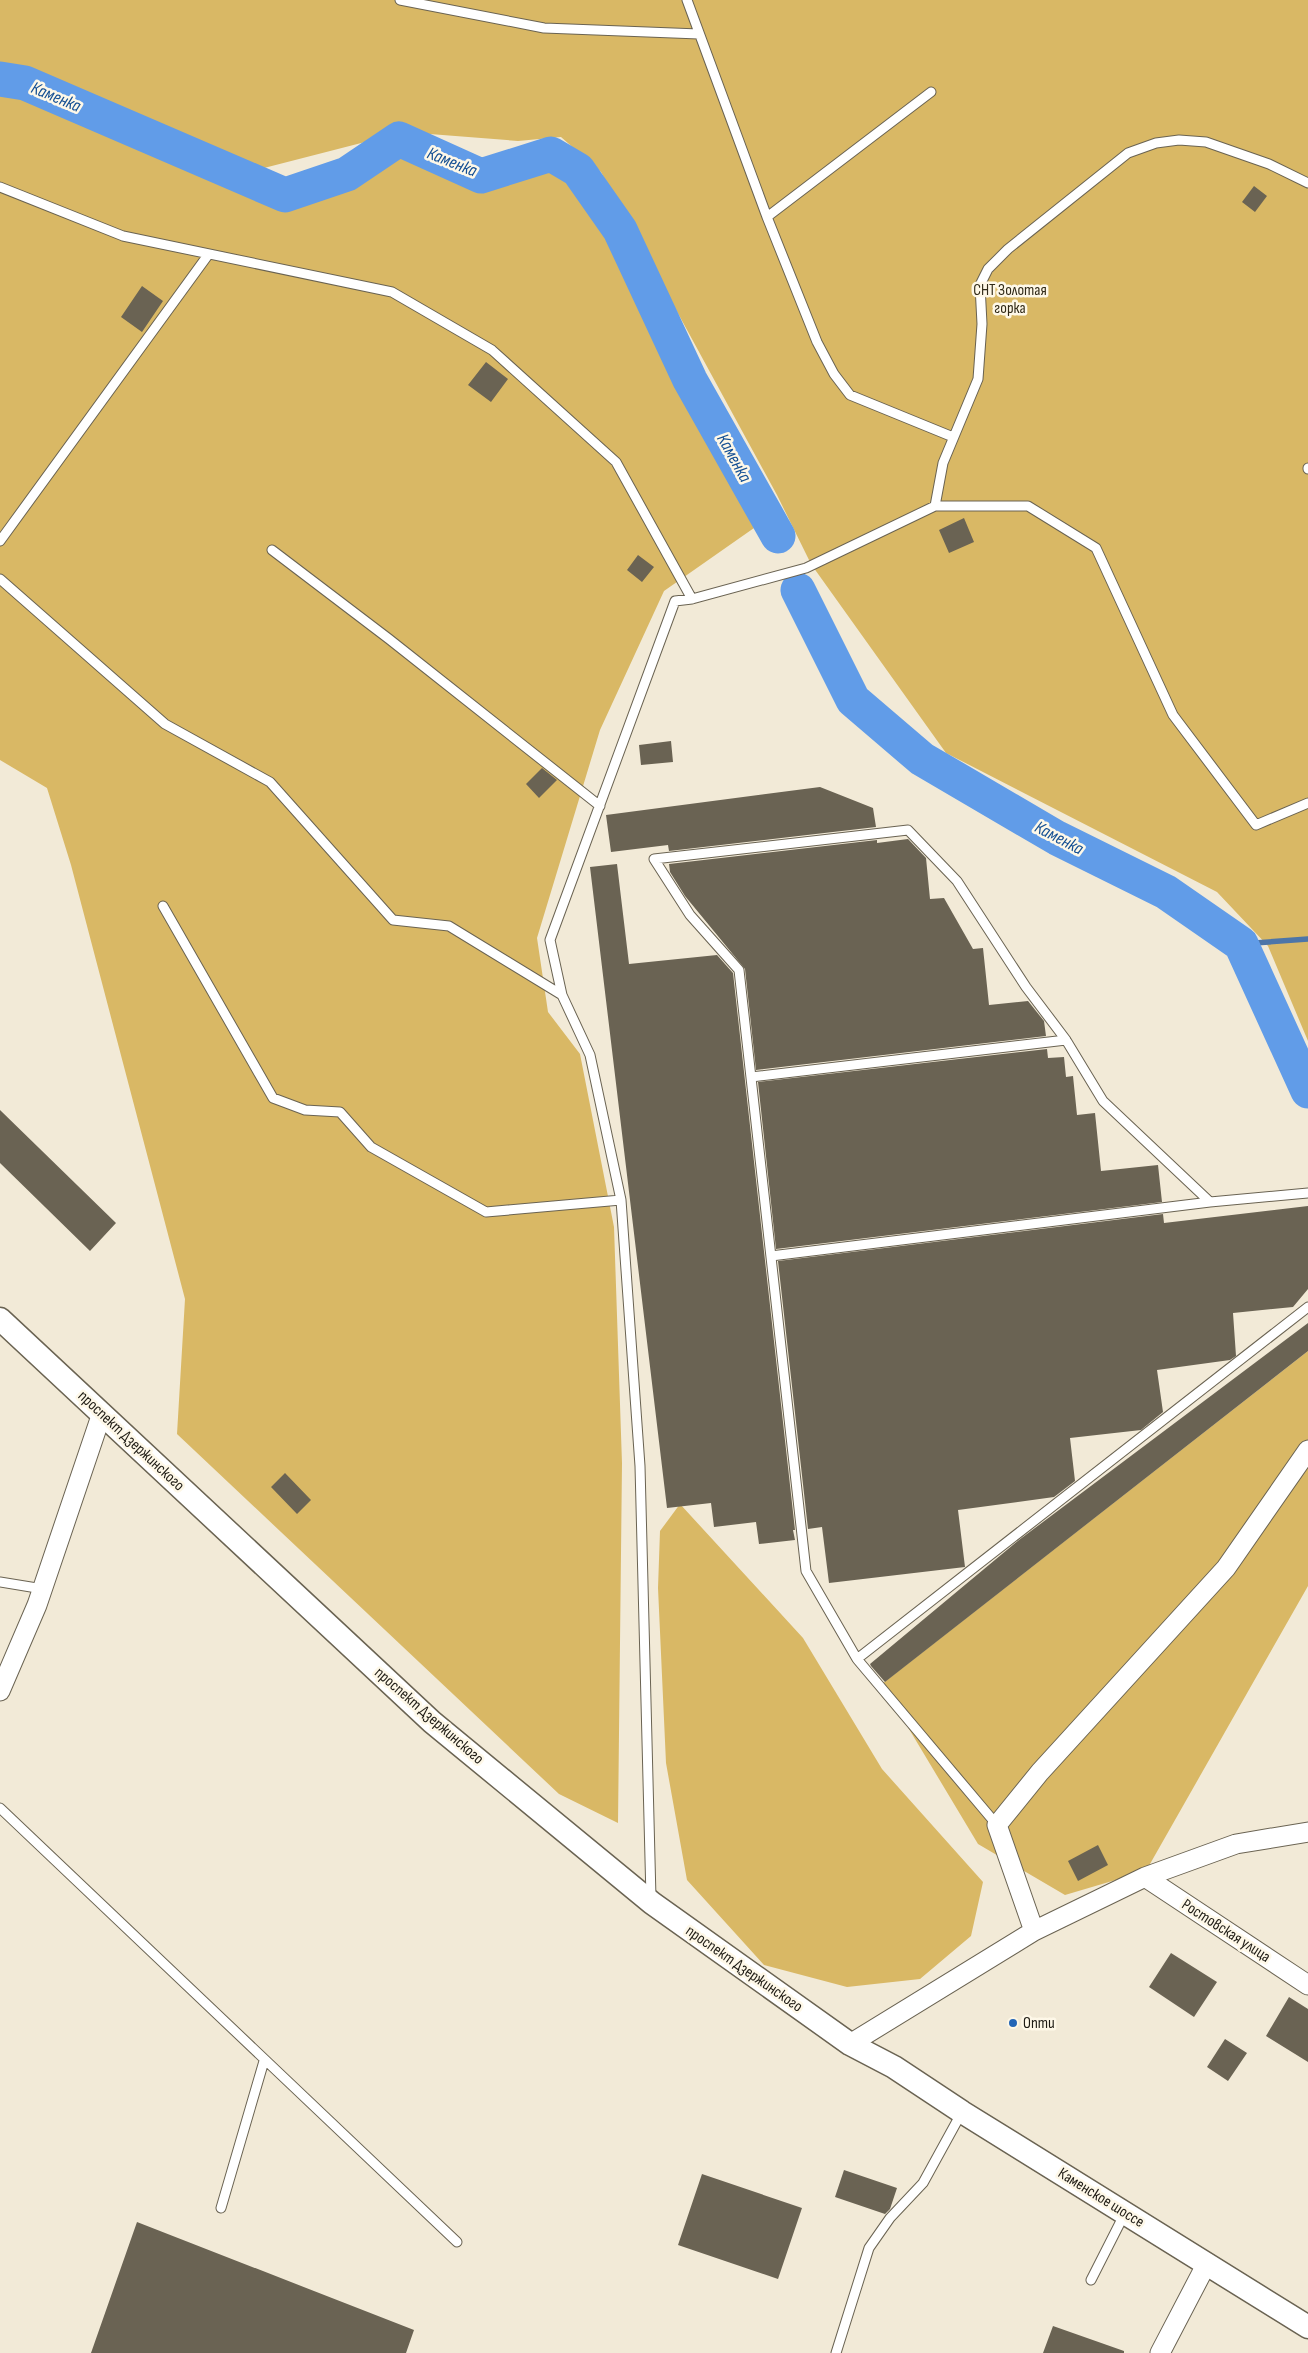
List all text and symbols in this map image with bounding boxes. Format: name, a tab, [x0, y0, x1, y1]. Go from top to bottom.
water label: Каменка	[28, 77, 85, 117]
water label: Каменка	[424, 143, 481, 182]
park label: СНТ Золотая горка	[973, 281, 1047, 318]
water label: Каменка	[712, 430, 756, 486]
water label: Каменка	[1031, 817, 1087, 860]
street label: проспект Дзержинского	[74, 1387, 188, 1495]
street label: проспект Дзержинского	[371, 1663, 487, 1769]
street label: Ростовская улица	[1178, 1895, 1274, 1967]
street label: проспект Дзержинского	[682, 1921, 806, 2017]
place label: Опти	[1023, 2014, 1055, 2033]
marker: Опти	[1007, 2017, 1019, 2029]
street label: Каменское шоссе	[1054, 2164, 1148, 2232]

